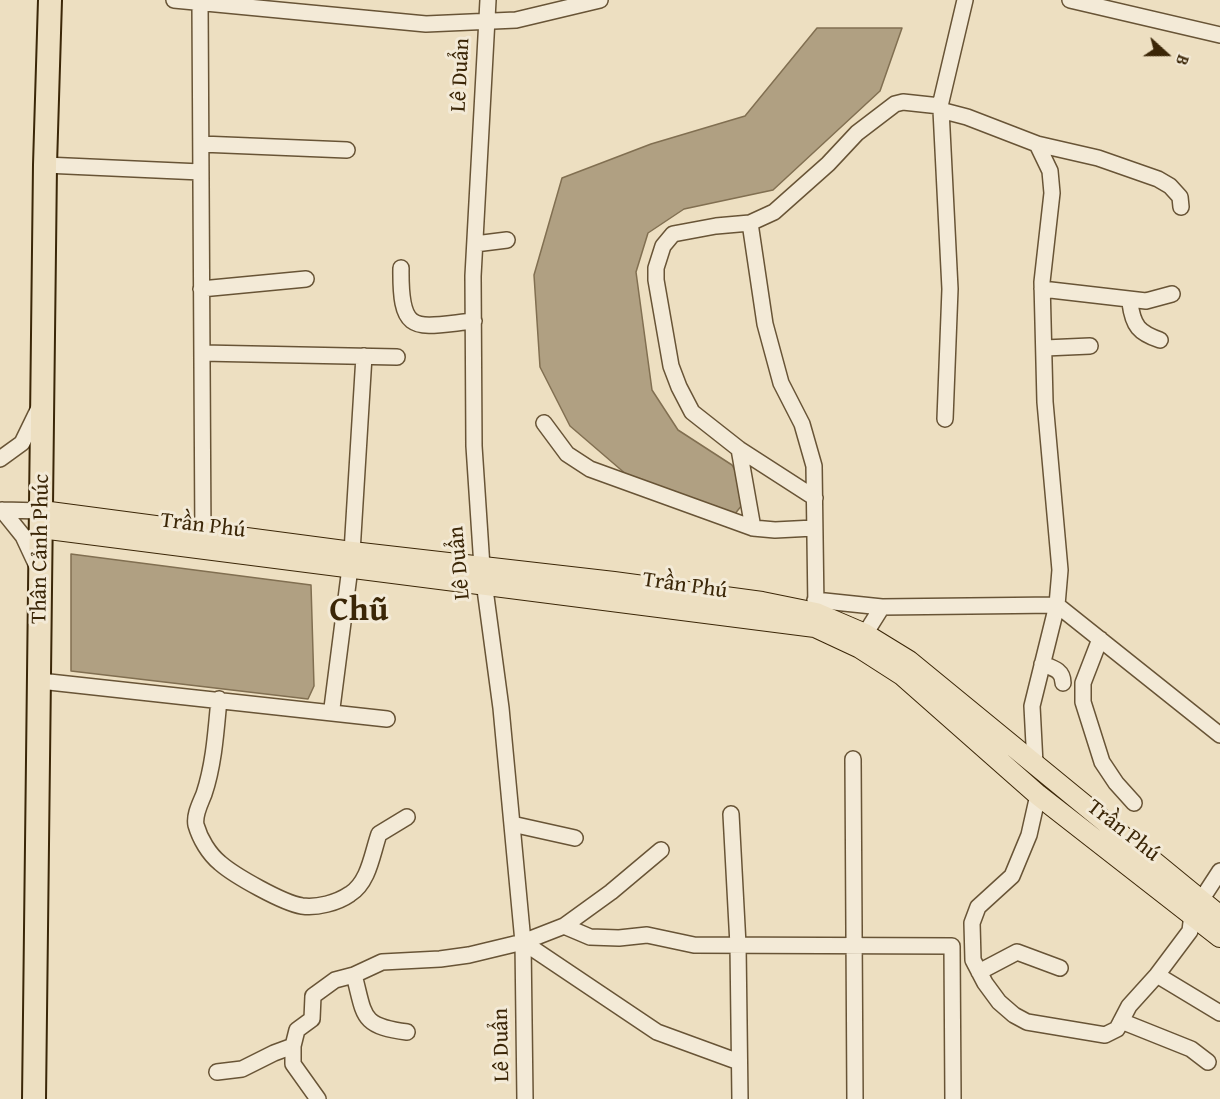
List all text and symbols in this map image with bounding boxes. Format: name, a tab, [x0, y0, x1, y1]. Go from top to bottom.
north arrow	[1136, 24, 1196, 84]
street label: Lê Duẩn	[446, 37, 476, 113]
text: B	[1170, 52, 1196, 69]
street label: Thân Cảnh Phúc	[26, 474, 56, 624]
street label: Trần Phú	[159, 508, 247, 544]
street label: Lê Duẩn	[444, 525, 476, 601]
street label: Trần Phú	[641, 567, 729, 605]
district label: Chũ	[330, 591, 388, 631]
street label: Trần Phú	[1081, 794, 1165, 868]
street label: Lê Duẩn	[488, 1008, 516, 1082]

